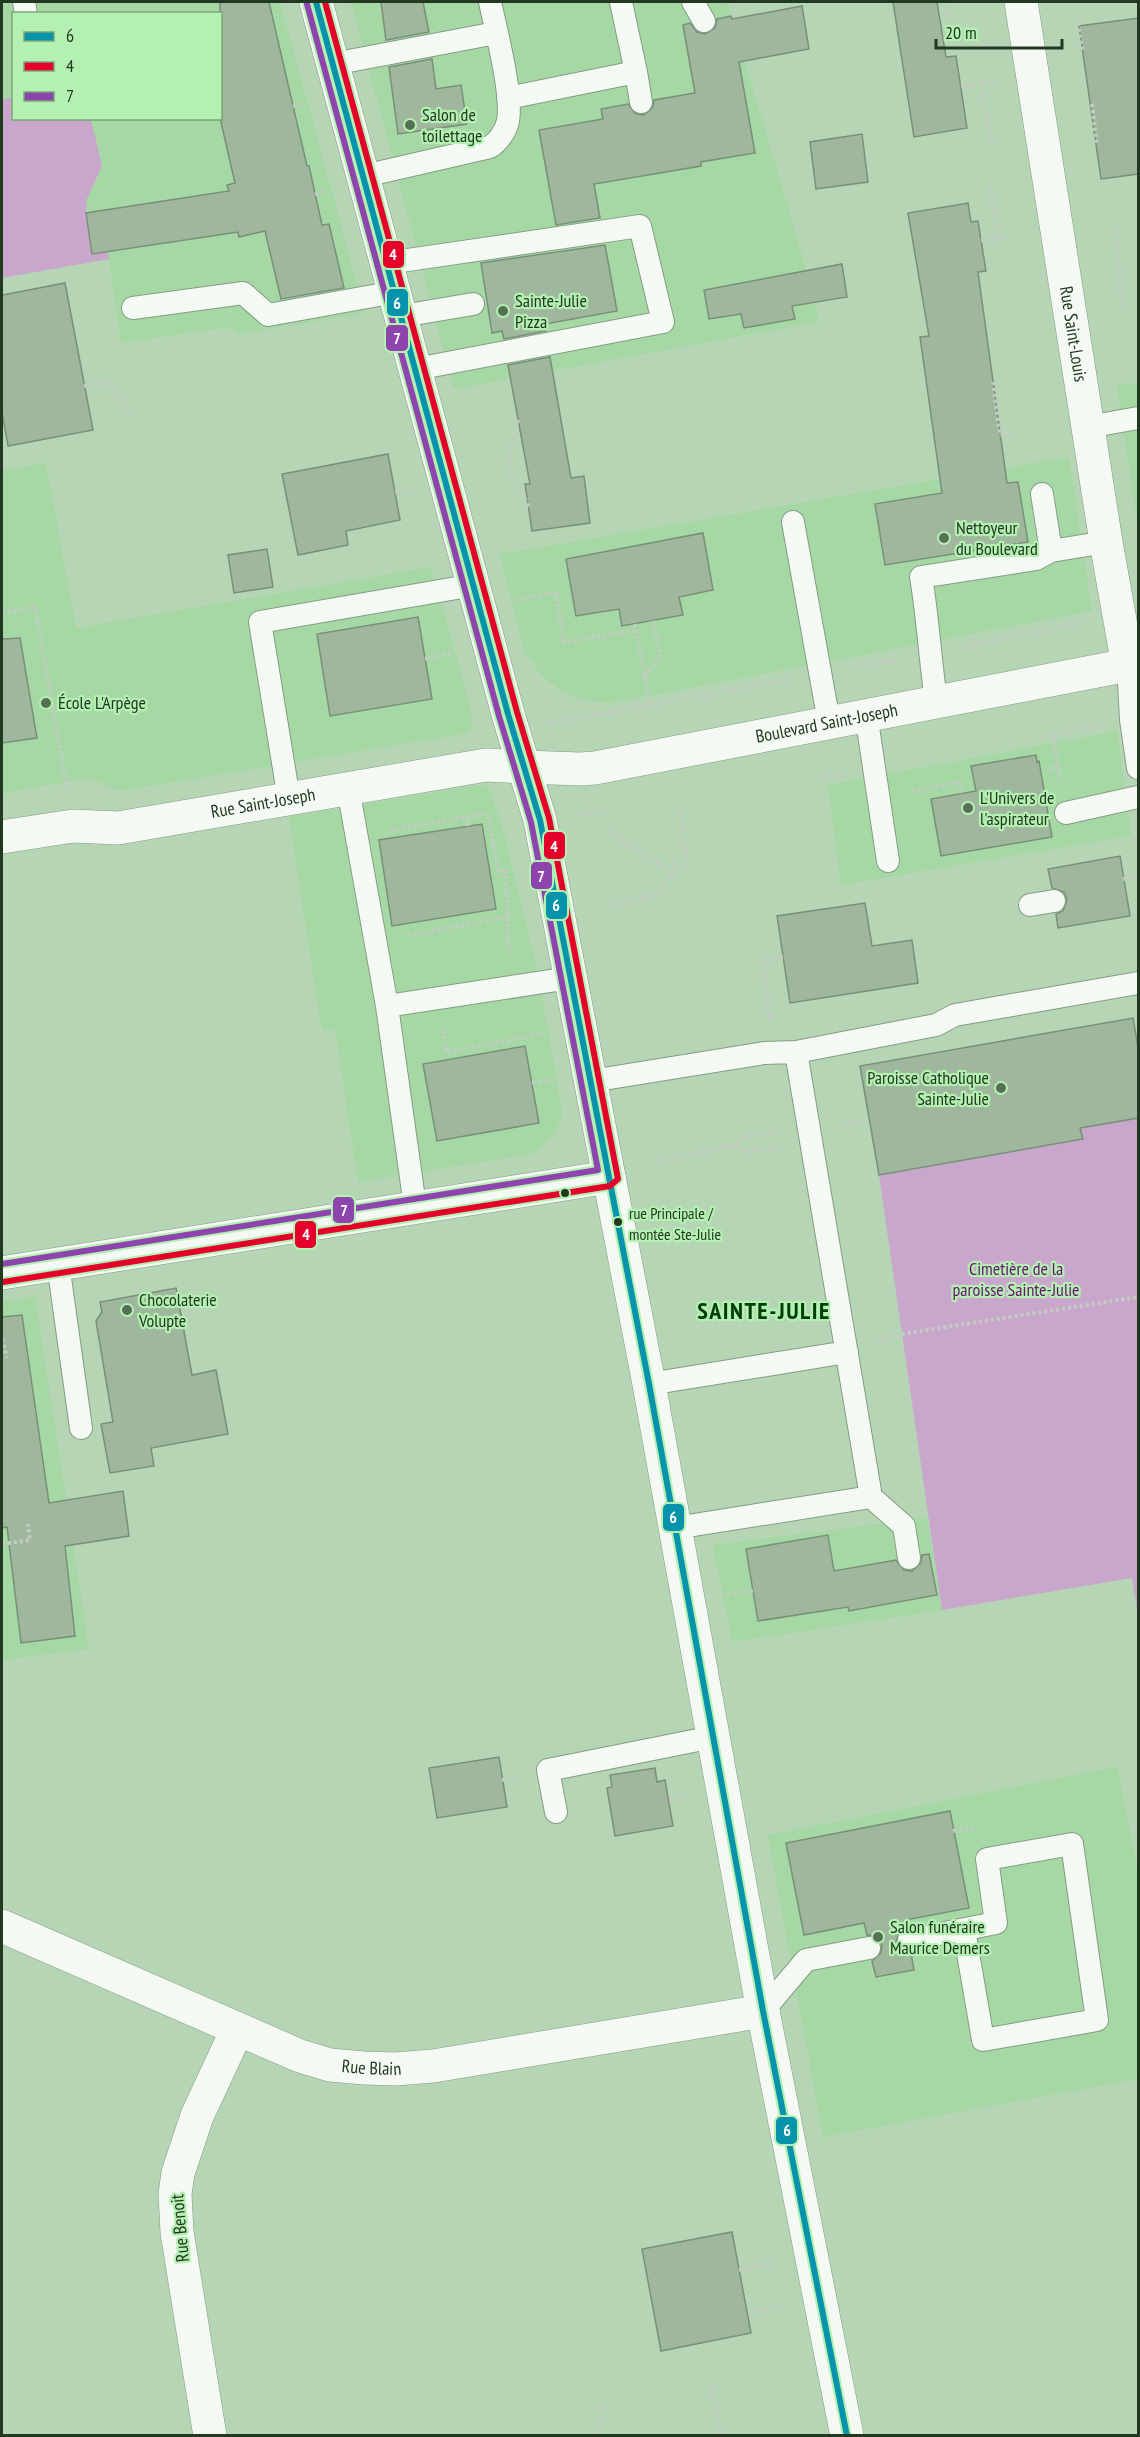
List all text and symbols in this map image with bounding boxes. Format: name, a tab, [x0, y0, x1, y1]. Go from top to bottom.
legend	[12, 12, 222, 120]
scale bar	[936, 12, 1062, 50]
text: 20 m	[945, 21, 977, 44]
text: 6	[66, 24, 74, 47]
text: 4	[66, 54, 74, 77]
text: 7	[66, 84, 74, 107]
place label: Salon de toilettage	[422, 103, 482, 147]
marker: Salon de toilettage	[403, 118, 417, 132]
line badge: 4	[382, 240, 405, 269]
text: 4	[389, 244, 397, 264]
street label: Rue Saint-Louis	[1055, 284, 1093, 383]
line badge: 6	[386, 288, 409, 317]
place label: Sainte-Julie Pizza	[515, 289, 587, 333]
text: 6	[393, 293, 401, 313]
marker: Sainte-Julie Pizza	[496, 304, 510, 318]
line badge: 7	[385, 324, 409, 352]
text: 7	[393, 328, 401, 348]
place label: Nettoyeur du Boulevard	[956, 516, 1038, 560]
marker: Nettoyeur du Boulevard	[937, 531, 951, 545]
place label: École L'Arpège	[58, 691, 146, 714]
marker: École L'Arpège	[39, 696, 53, 710]
street label: Boulevard Saint-Joseph	[754, 698, 899, 748]
street label: Rue Saint-Joseph	[209, 782, 317, 823]
place label: L'Univers de l'aspirateur	[980, 786, 1055, 830]
marker: L'Univers de l'aspirateur	[961, 801, 975, 815]
line badge: 4	[543, 831, 566, 860]
text: 4	[550, 836, 558, 856]
line badge: 7	[530, 861, 553, 890]
text: 7	[537, 866, 545, 886]
line badge: 6	[545, 891, 568, 920]
text: 6	[552, 895, 560, 915]
place label: Paroisse Catholique Sainte-Julie	[867, 1066, 989, 1110]
marker: Paroisse Catholique Sainte-Julie	[994, 1081, 1008, 1095]
unlabelled marker	[559, 1187, 571, 1199]
line badge: 7	[332, 1196, 355, 1224]
text: 7	[340, 1200, 348, 1220]
place label: rue Principale / montée Ste-Julie	[629, 1203, 721, 1244]
marker: rue Principale / montée Ste-Julie	[612, 1216, 624, 1228]
line badge: 4	[294, 1220, 317, 1249]
text: 4	[302, 1224, 310, 1244]
park label: Cimetière de la paroisse Sainte-Julie	[953, 1257, 1079, 1301]
place label: Chocolaterie Volupte	[138, 1288, 217, 1332]
district label: SAINTE-JULIE	[697, 1295, 831, 1326]
marker: Chocolaterie Volupte	[120, 1303, 134, 1317]
line badge: 6	[662, 1503, 685, 1532]
text: 6	[669, 1507, 677, 1527]
place label: Salon funéraire Maurice Demers	[890, 1915, 990, 1959]
marker: Salon funéraire Maurice Demers	[871, 1930, 885, 1944]
street label: Rue Blain	[341, 2054, 402, 2080]
line badge: 6	[775, 2116, 798, 2145]
text: 6	[783, 2120, 791, 2140]
street label: Rue Benoit	[165, 2193, 194, 2263]

